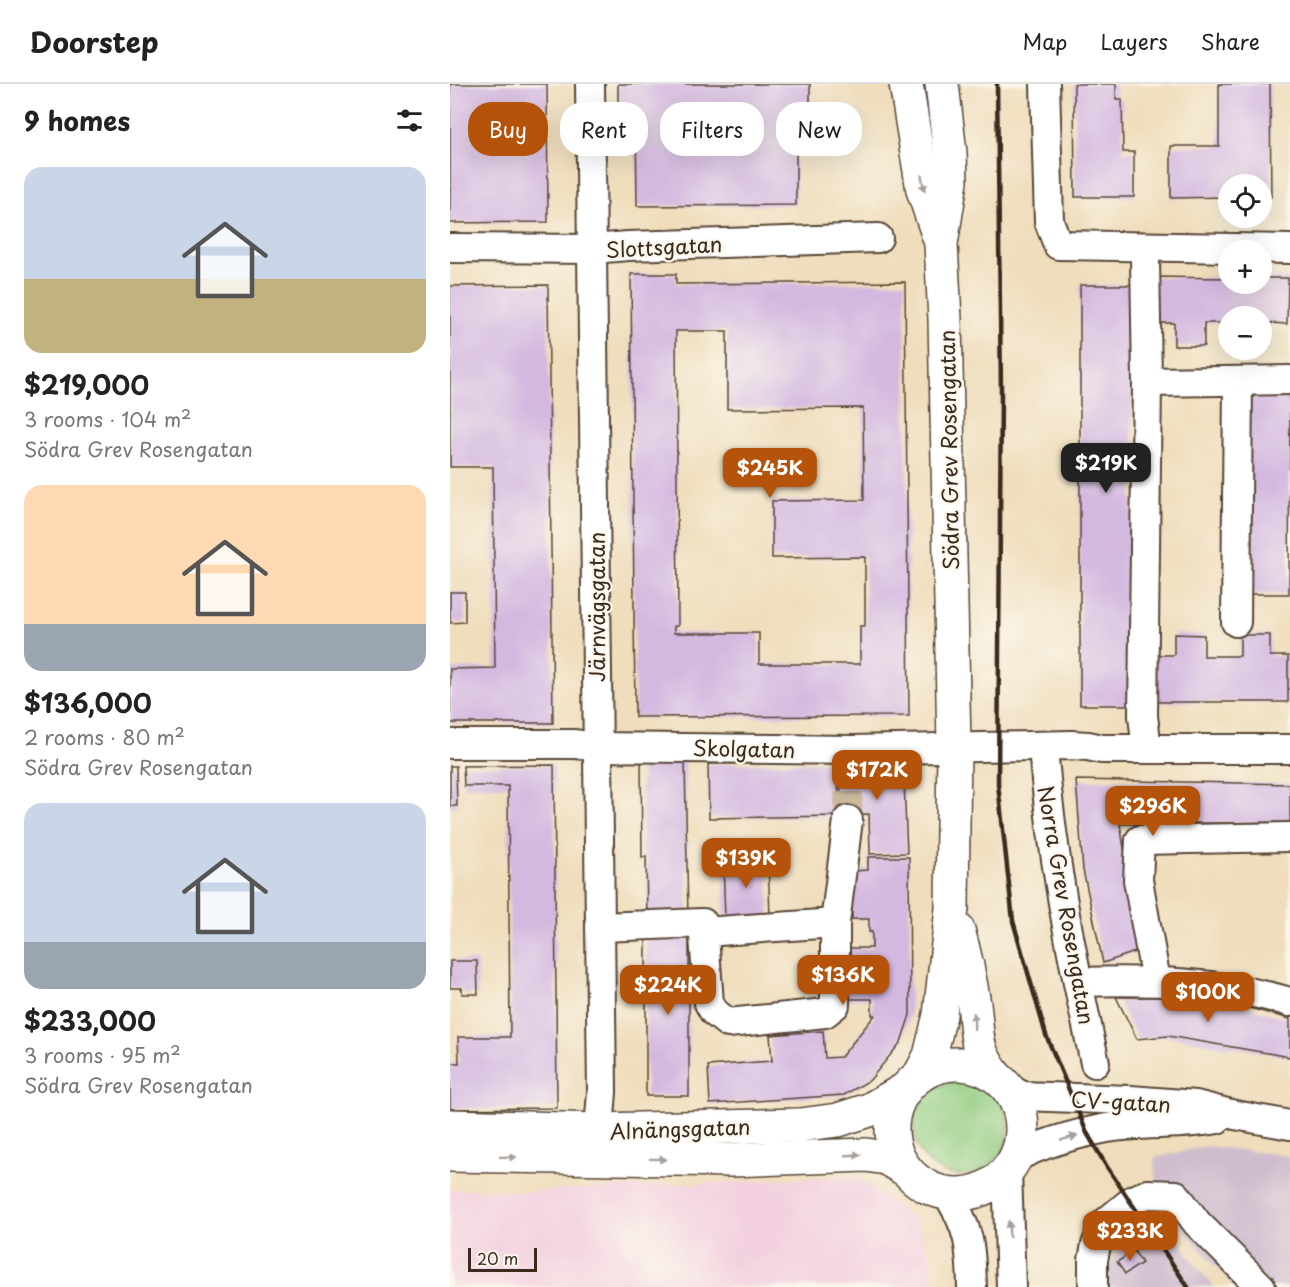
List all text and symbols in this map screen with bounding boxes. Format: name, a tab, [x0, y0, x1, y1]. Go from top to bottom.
text: Doorstep	[30, 20, 159, 63]
text: Map	[1023, 25, 1067, 57]
text: Layers	[1100, 25, 1168, 57]
text: Share	[1201, 25, 1260, 57]
text: 9 homes	[24, 101, 130, 140]
chip: Buy	[468, 102, 548, 156]
chip: Rent	[560, 102, 648, 156]
chip: Filters	[660, 102, 764, 156]
chip: New	[776, 102, 862, 156]
icon: filters	[393, 104, 426, 137]
one-way arrow	[919, 174, 928, 193]
map controls	[1218, 174, 1272, 360]
button: locate	[1218, 174, 1272, 228]
icon: home	[171, 206, 279, 314]
street label: Slottsgatan	[605, 227, 723, 265]
button: +	[1218, 240, 1272, 294]
button: −	[1218, 306, 1272, 360]
street label: Södra Grev Rosengatan	[930, 330, 966, 570]
text: $219,000	[24, 365, 149, 404]
text: 3 rooms · 104 m²	[24, 404, 191, 434]
text: Södra Grev Rosengatan	[24, 434, 253, 464]
pin: $219K	[1064, 443, 1148, 494]
text: $219K	[1075, 447, 1137, 477]
pin: $245K	[728, 448, 812, 499]
text: $245K	[737, 452, 803, 482]
icon: home	[171, 524, 279, 632]
street label: Järnvägsgatan	[580, 532, 612, 682]
text: $136,000	[24, 683, 152, 722]
text: 2 rooms · 80 m²	[24, 722, 185, 752]
street label: Skolgatan	[692, 731, 796, 765]
pin: $172K	[835, 750, 919, 801]
text: Södra Grev Rosengatan	[24, 752, 253, 782]
text: $172K	[846, 754, 908, 784]
street label: Norra Grev Rosengatan	[1030, 783, 1104, 1027]
pin: $296K	[1111, 786, 1195, 837]
text: $296K	[1119, 790, 1187, 820]
pin: $139K	[704, 838, 788, 889]
icon: home	[171, 842, 279, 950]
text: $139K	[716, 842, 776, 872]
pin: $136K	[801, 955, 885, 1006]
text: $136K	[811, 959, 875, 989]
pin: $224K	[626, 965, 710, 1016]
text: $224K	[634, 969, 702, 999]
pin: $100K	[1166, 972, 1250, 1023]
text: $100K	[1175, 976, 1241, 1006]
text: $233,000	[24, 1001, 156, 1040]
one-way arrow	[970, 1011, 979, 1030]
text: 3 rooms · 95 m²	[24, 1040, 181, 1070]
text: Södra Grev Rosengatan	[24, 1070, 253, 1100]
street label: CV-gatan	[1070, 1082, 1172, 1120]
street label: Alnängsgatan	[609, 1110, 751, 1146]
one-way arrow	[1061, 1133, 1079, 1142]
one-way arrow	[843, 1151, 862, 1160]
one-way arrow	[499, 1152, 518, 1162]
one-way arrow	[648, 1154, 667, 1164]
pin: $233K	[1088, 1211, 1172, 1262]
text: $233K	[1097, 1215, 1163, 1245]
one-way arrow	[1004, 1220, 1013, 1239]
scale bar	[468, 1245, 537, 1272]
text: 20 m	[477, 1246, 518, 1270]

